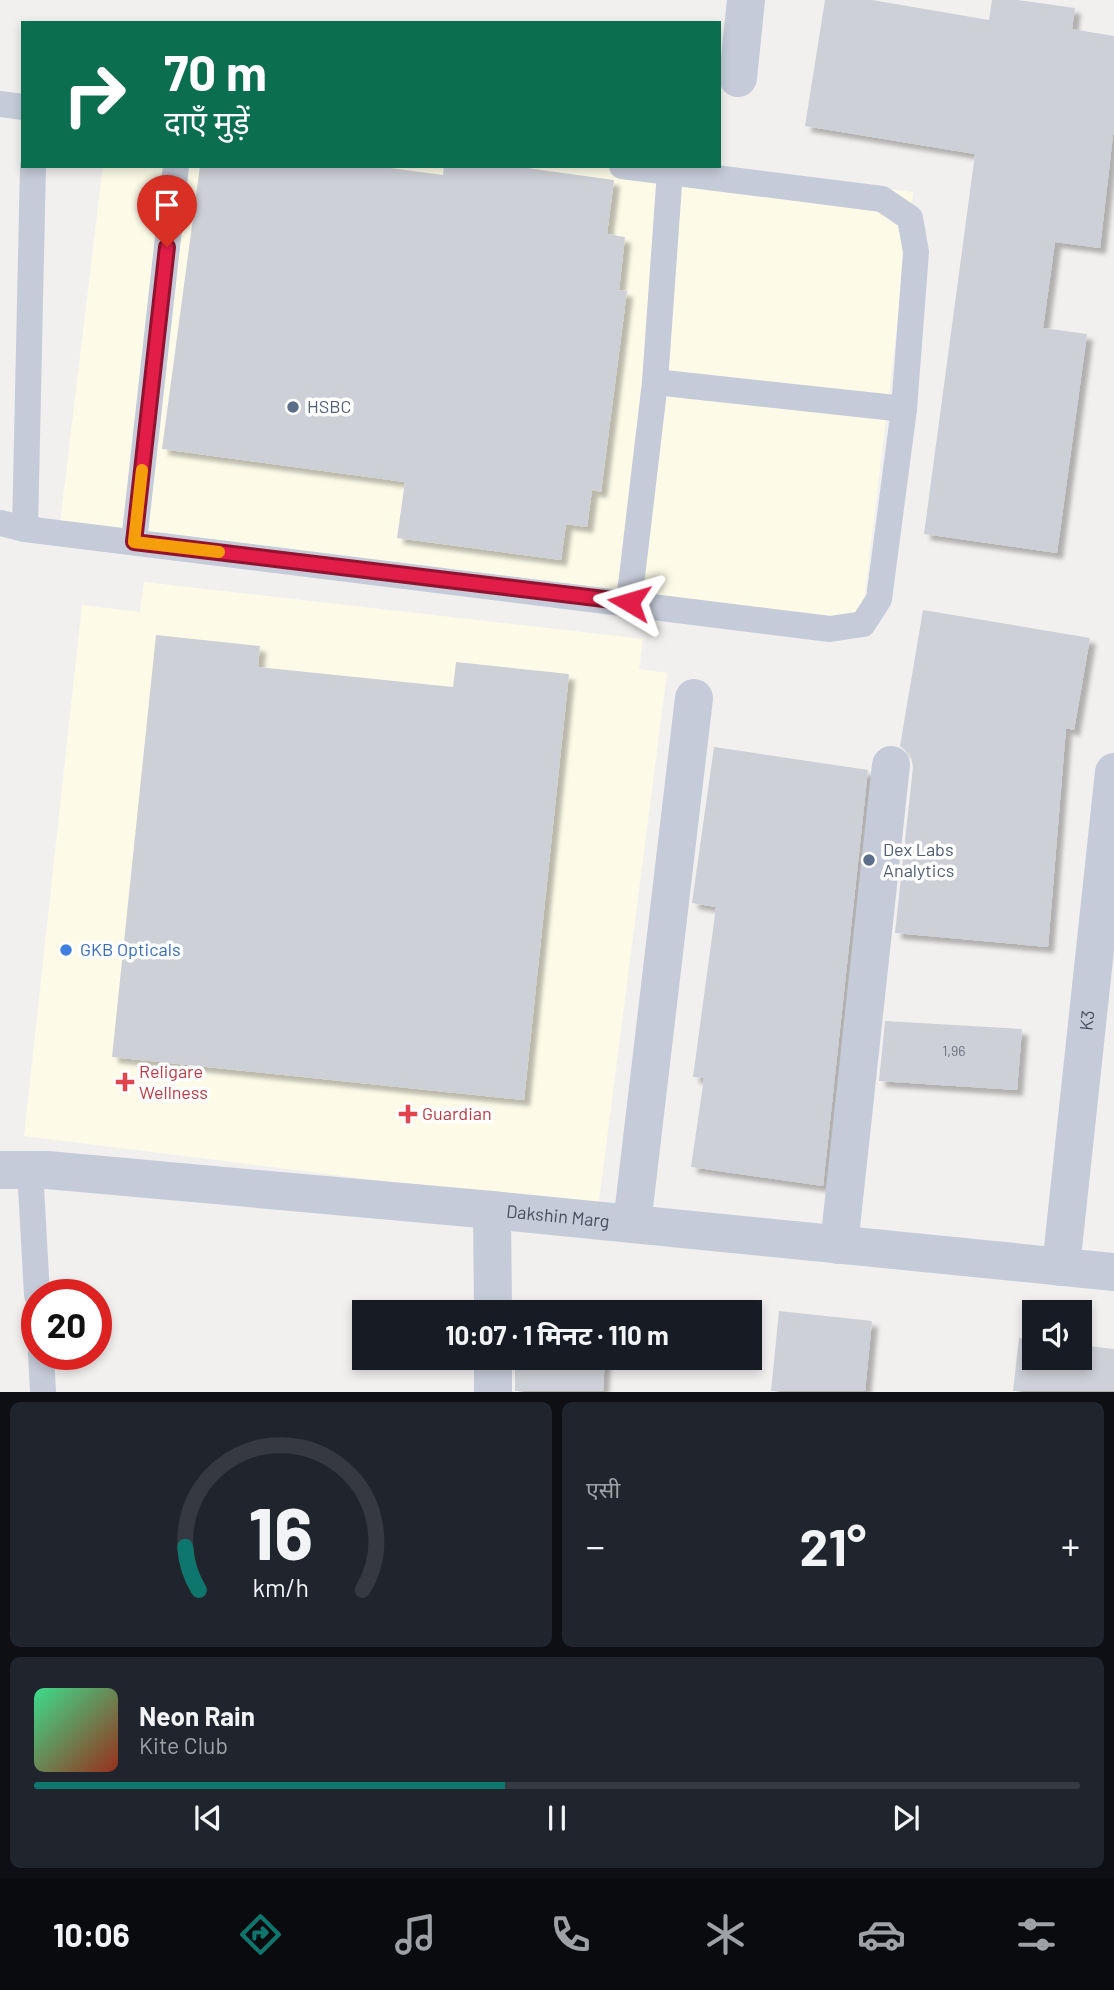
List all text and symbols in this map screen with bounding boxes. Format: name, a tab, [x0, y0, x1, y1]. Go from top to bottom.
text: 70 m	[164, 42, 267, 101]
icon: right	[49, 49, 140, 140]
text: दाएँ मुड़ें	[164, 102, 250, 140]
pin	[137, 175, 197, 247]
icon: arrive	[148, 186, 186, 224]
place label: HSBC	[307, 395, 351, 417]
marker: HSBC	[285, 399, 301, 415]
position arrow	[592, 565, 666, 639]
place label: Dex Labs Analytics	[883, 838, 954, 881]
marker: Dex Labs Analytics	[861, 852, 877, 868]
place label: GKB Opticals	[80, 938, 181, 960]
marker: GKB Opticals	[58, 942, 74, 958]
street label: K3	[1074, 1009, 1098, 1032]
house number: 1,96	[942, 1042, 966, 1059]
place label: Religare Wellness	[139, 1060, 208, 1103]
marker: Religare Wellness	[117, 1074, 133, 1090]
place label: Guardian	[422, 1102, 492, 1124]
marker: Guardian	[400, 1106, 416, 1122]
street label: Dakshin Marg	[505, 1199, 611, 1232]
speed limit sign: 20	[21, 1279, 112, 1370]
map controls	[1022, 1300, 1092, 1370]
button: sound	[1022, 1300, 1092, 1370]
text: 10:07 · 1 मिनट · 110 m	[445, 1319, 669, 1350]
text: एसी	[586, 1475, 620, 1503]
text: 16	[249, 1488, 313, 1576]
text: 21°	[800, 1514, 866, 1576]
text: −	[586, 1522, 605, 1568]
text: +	[1061, 1522, 1080, 1568]
text: km/h	[253, 1572, 309, 1602]
text: Neon Rain	[139, 1700, 255, 1731]
text: Kite Club	[139, 1731, 228, 1759]
icon: previous	[189, 1799, 227, 1837]
icon: pause	[538, 1799, 576, 1837]
icon: next	[887, 1799, 925, 1837]
icon: directions	[236, 1910, 285, 1959]
icon: music	[391, 1910, 440, 1959]
icon: phone	[546, 1910, 595, 1959]
icon: climate	[701, 1910, 750, 1959]
icon: car	[857, 1910, 906, 1959]
icon: filters	[1012, 1910, 1061, 1959]
text: 10:06	[53, 1915, 130, 1953]

